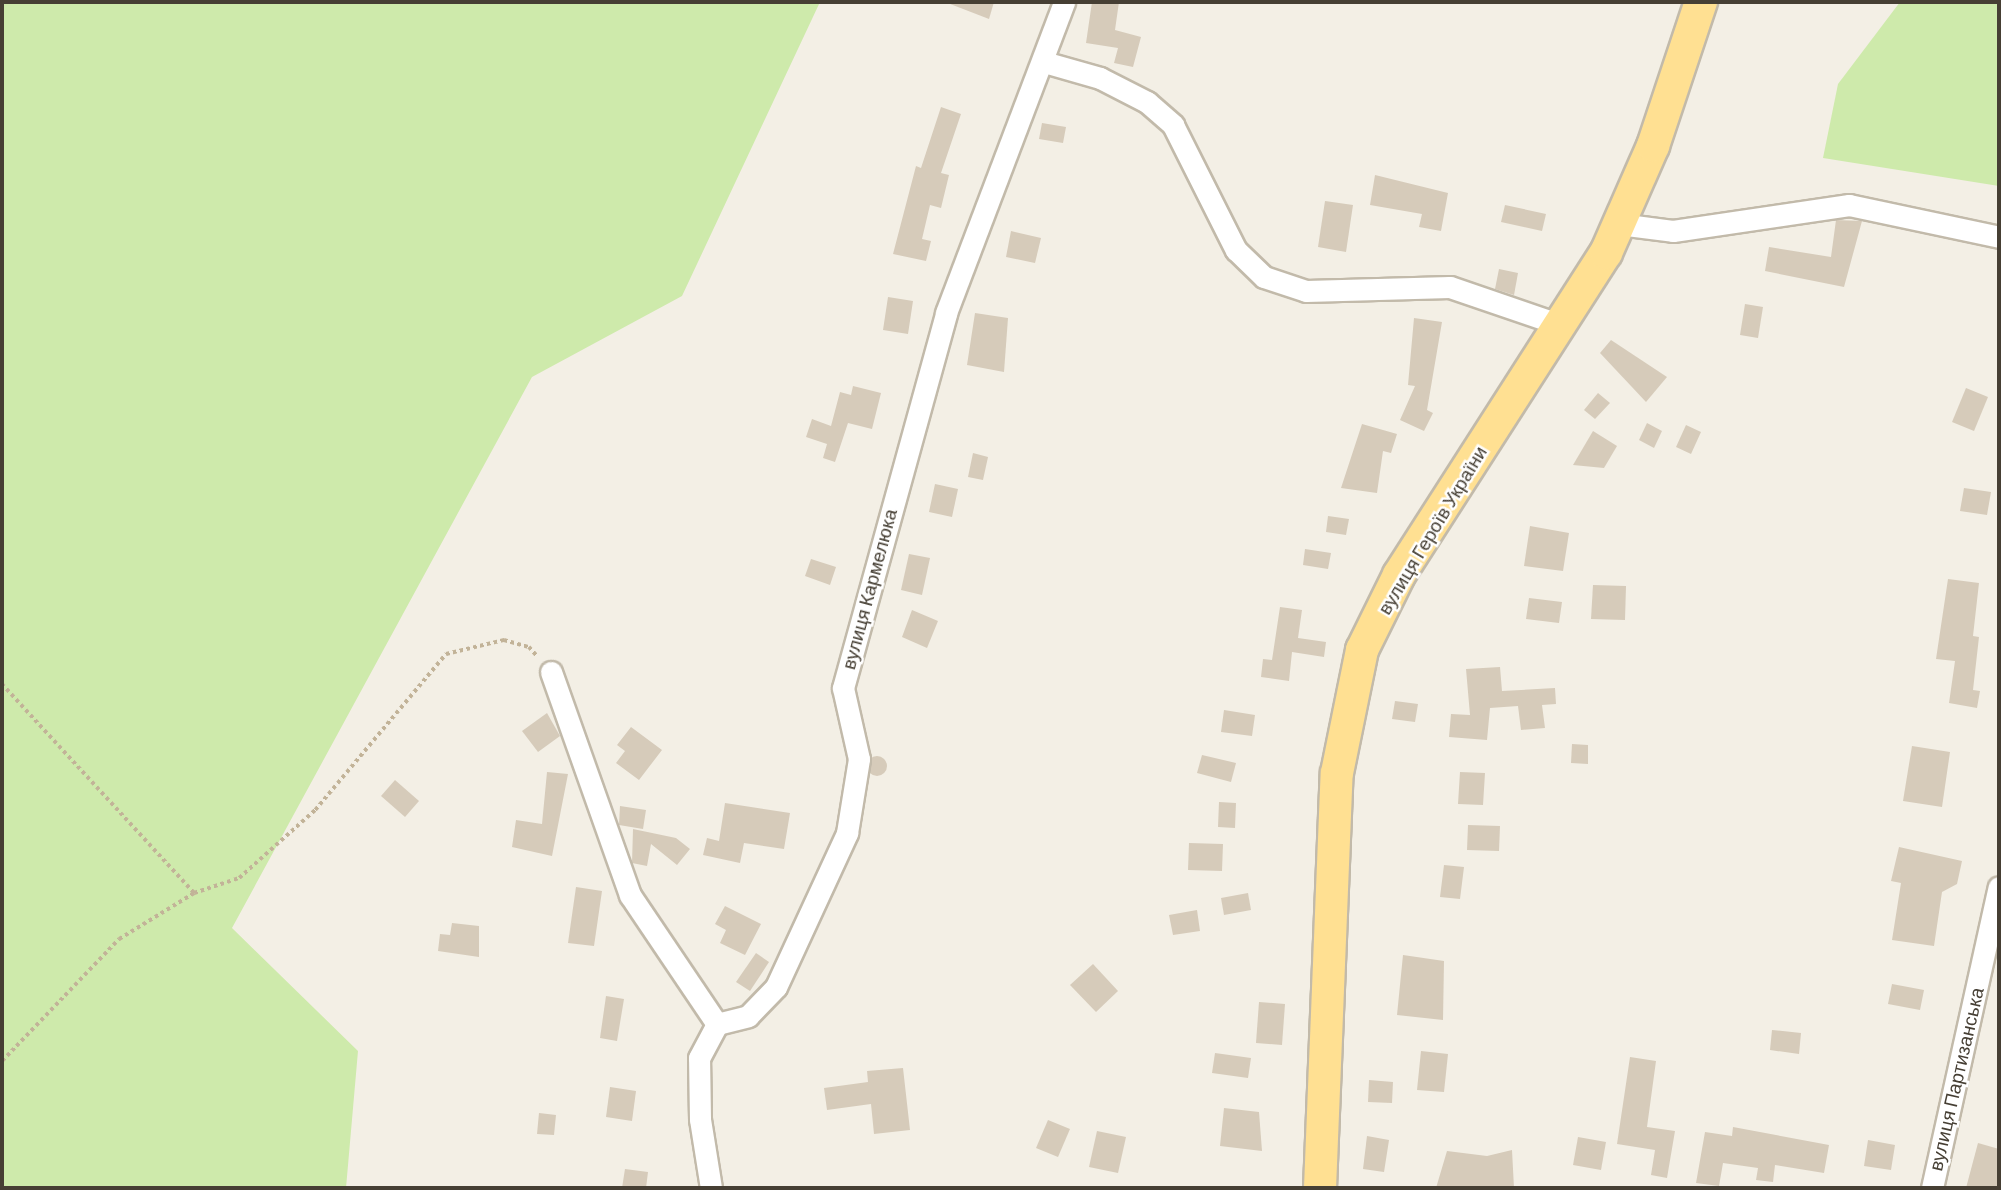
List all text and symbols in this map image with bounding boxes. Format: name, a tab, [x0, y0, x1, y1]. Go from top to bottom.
street label: вулиця Героїв України	[1373, 442, 1491, 618]
street label: вулиця Кармелюка	[837, 506, 901, 672]
street label: вулиця Партизанська	[1924, 985, 1988, 1173]

